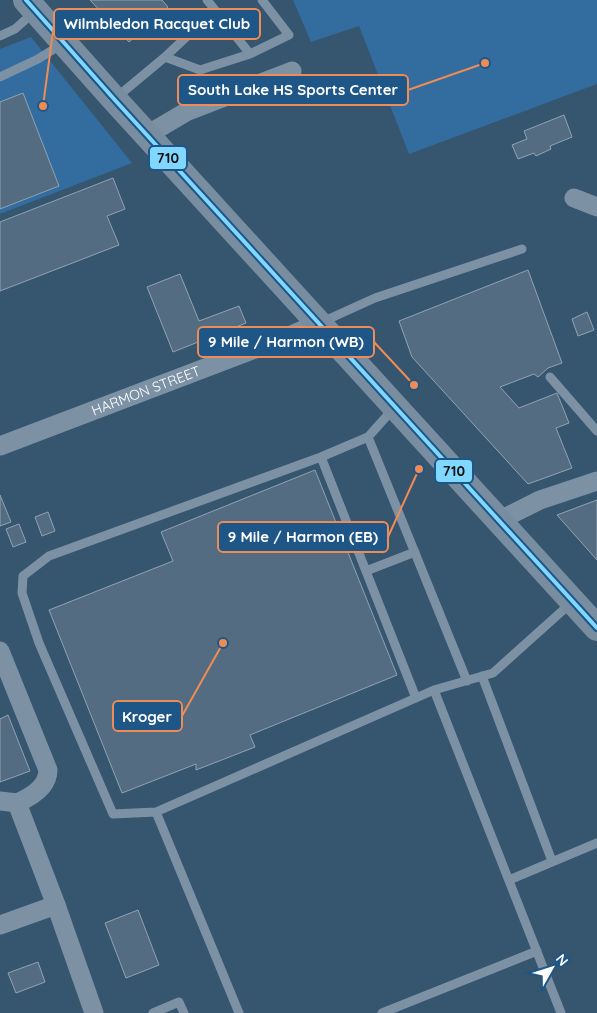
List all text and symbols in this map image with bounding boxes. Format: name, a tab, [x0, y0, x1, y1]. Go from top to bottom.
callout: Wilmbledon Racquet Club	[54, 9, 260, 39]
text: Wilmbledon Racquet Club	[64, 14, 250, 33]
callout: South Lake HS Sports Center	[178, 75, 408, 105]
text: South Lake HS Sports Center	[188, 80, 398, 99]
line badge: 710	[149, 146, 187, 170]
text: 710	[157, 149, 180, 167]
callout: 9 Mile / Harmon (WB)	[198, 327, 374, 357]
text: 9 Mile / Harmon (WB)	[208, 332, 364, 351]
street label: HARMON STREET	[89, 362, 203, 419]
line badge: 710	[435, 459, 473, 483]
text: 710	[443, 462, 466, 480]
callout: 9 Mile / Harmon (EB)	[218, 522, 388, 552]
text: 9 Mile / Harmon (EB)	[228, 527, 378, 546]
callout: Kroger	[113, 701, 182, 731]
text: Kroger	[122, 707, 172, 726]
north arrow	[527, 943, 577, 993]
text: N	[552, 950, 572, 969]

